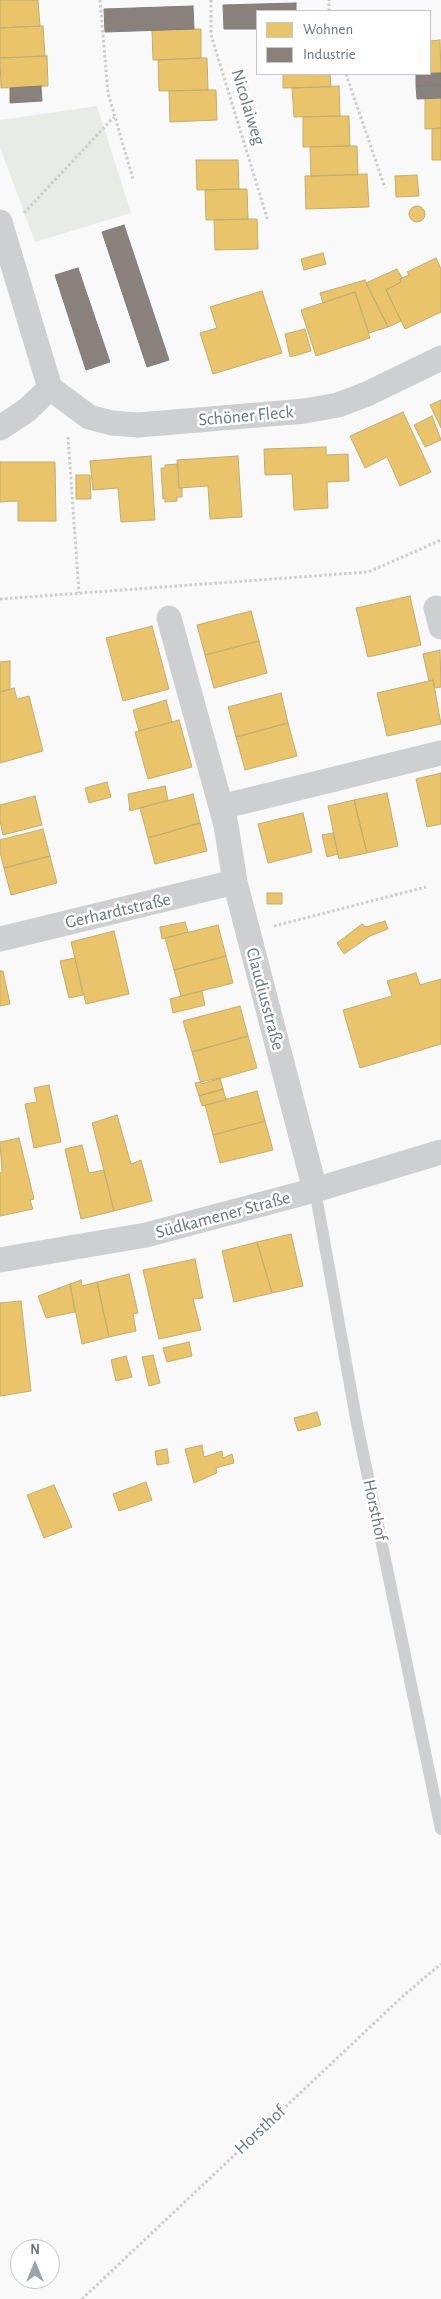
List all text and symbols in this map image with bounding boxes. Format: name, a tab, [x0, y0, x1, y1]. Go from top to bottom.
legend	[256, 10, 431, 75]
text: Wohnen	[303, 22, 353, 37]
text: Industrie	[303, 47, 356, 62]
street label: Nicolaiweg	[226, 66, 270, 148]
street label: Schöner Fleck	[198, 401, 294, 431]
street label: Gerhardtstraße	[63, 888, 173, 934]
street label: Claudiusstraße	[241, 945, 289, 1053]
street label: Südkamener Straße	[153, 1187, 293, 1243]
street label: Horsthof	[358, 1477, 392, 1543]
street label: Horsthof	[230, 2101, 290, 2159]
north arrow	[10, 2239, 60, 2289]
text: N	[30, 2243, 40, 2257]

